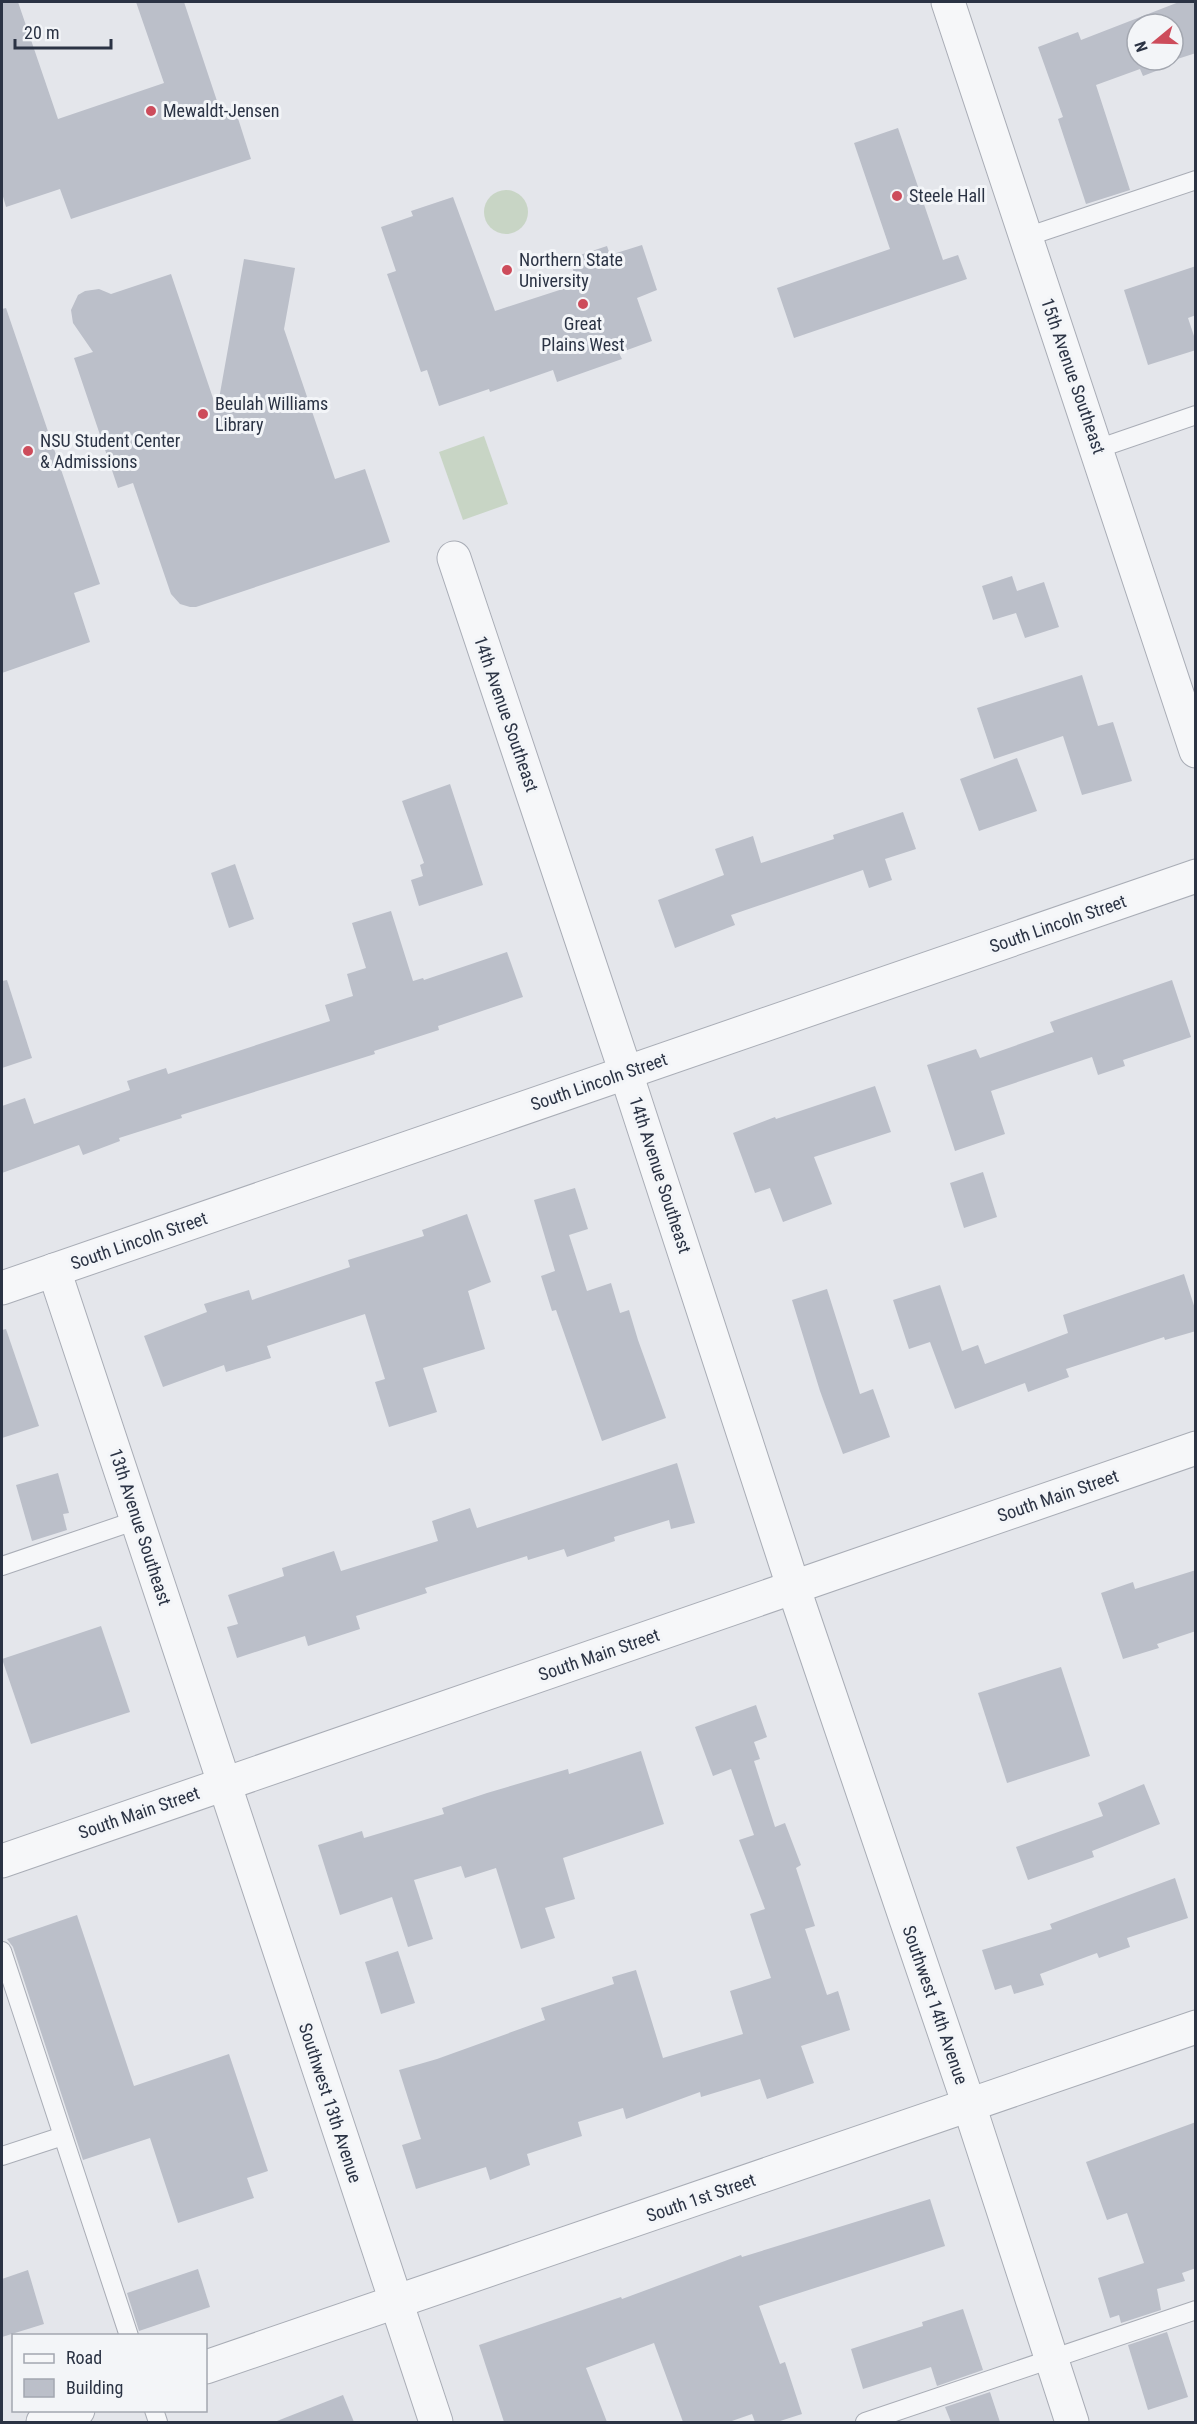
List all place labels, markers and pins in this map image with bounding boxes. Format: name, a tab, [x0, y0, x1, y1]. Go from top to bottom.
place label: Mewaldt-Jensen	[163, 100, 279, 121]
marker: Mewaldt-Jensen	[144, 104, 158, 118]
place label: Steele Hall	[909, 185, 985, 206]
marker: Steele Hall	[890, 189, 904, 203]
place label: Northern State University	[519, 249, 623, 291]
marker: Northern State University	[500, 263, 514, 277]
marker: Great Plains West	[576, 297, 590, 311]
place label: Great Plains West	[541, 313, 625, 355]
place label: Beulah Williams Library	[215, 393, 328, 435]
marker: Beulah Williams Library	[196, 407, 210, 421]
place label: NSU Student Center & Admissions	[40, 430, 181, 472]
marker: NSU Student Center & Admissions	[21, 444, 35, 458]

